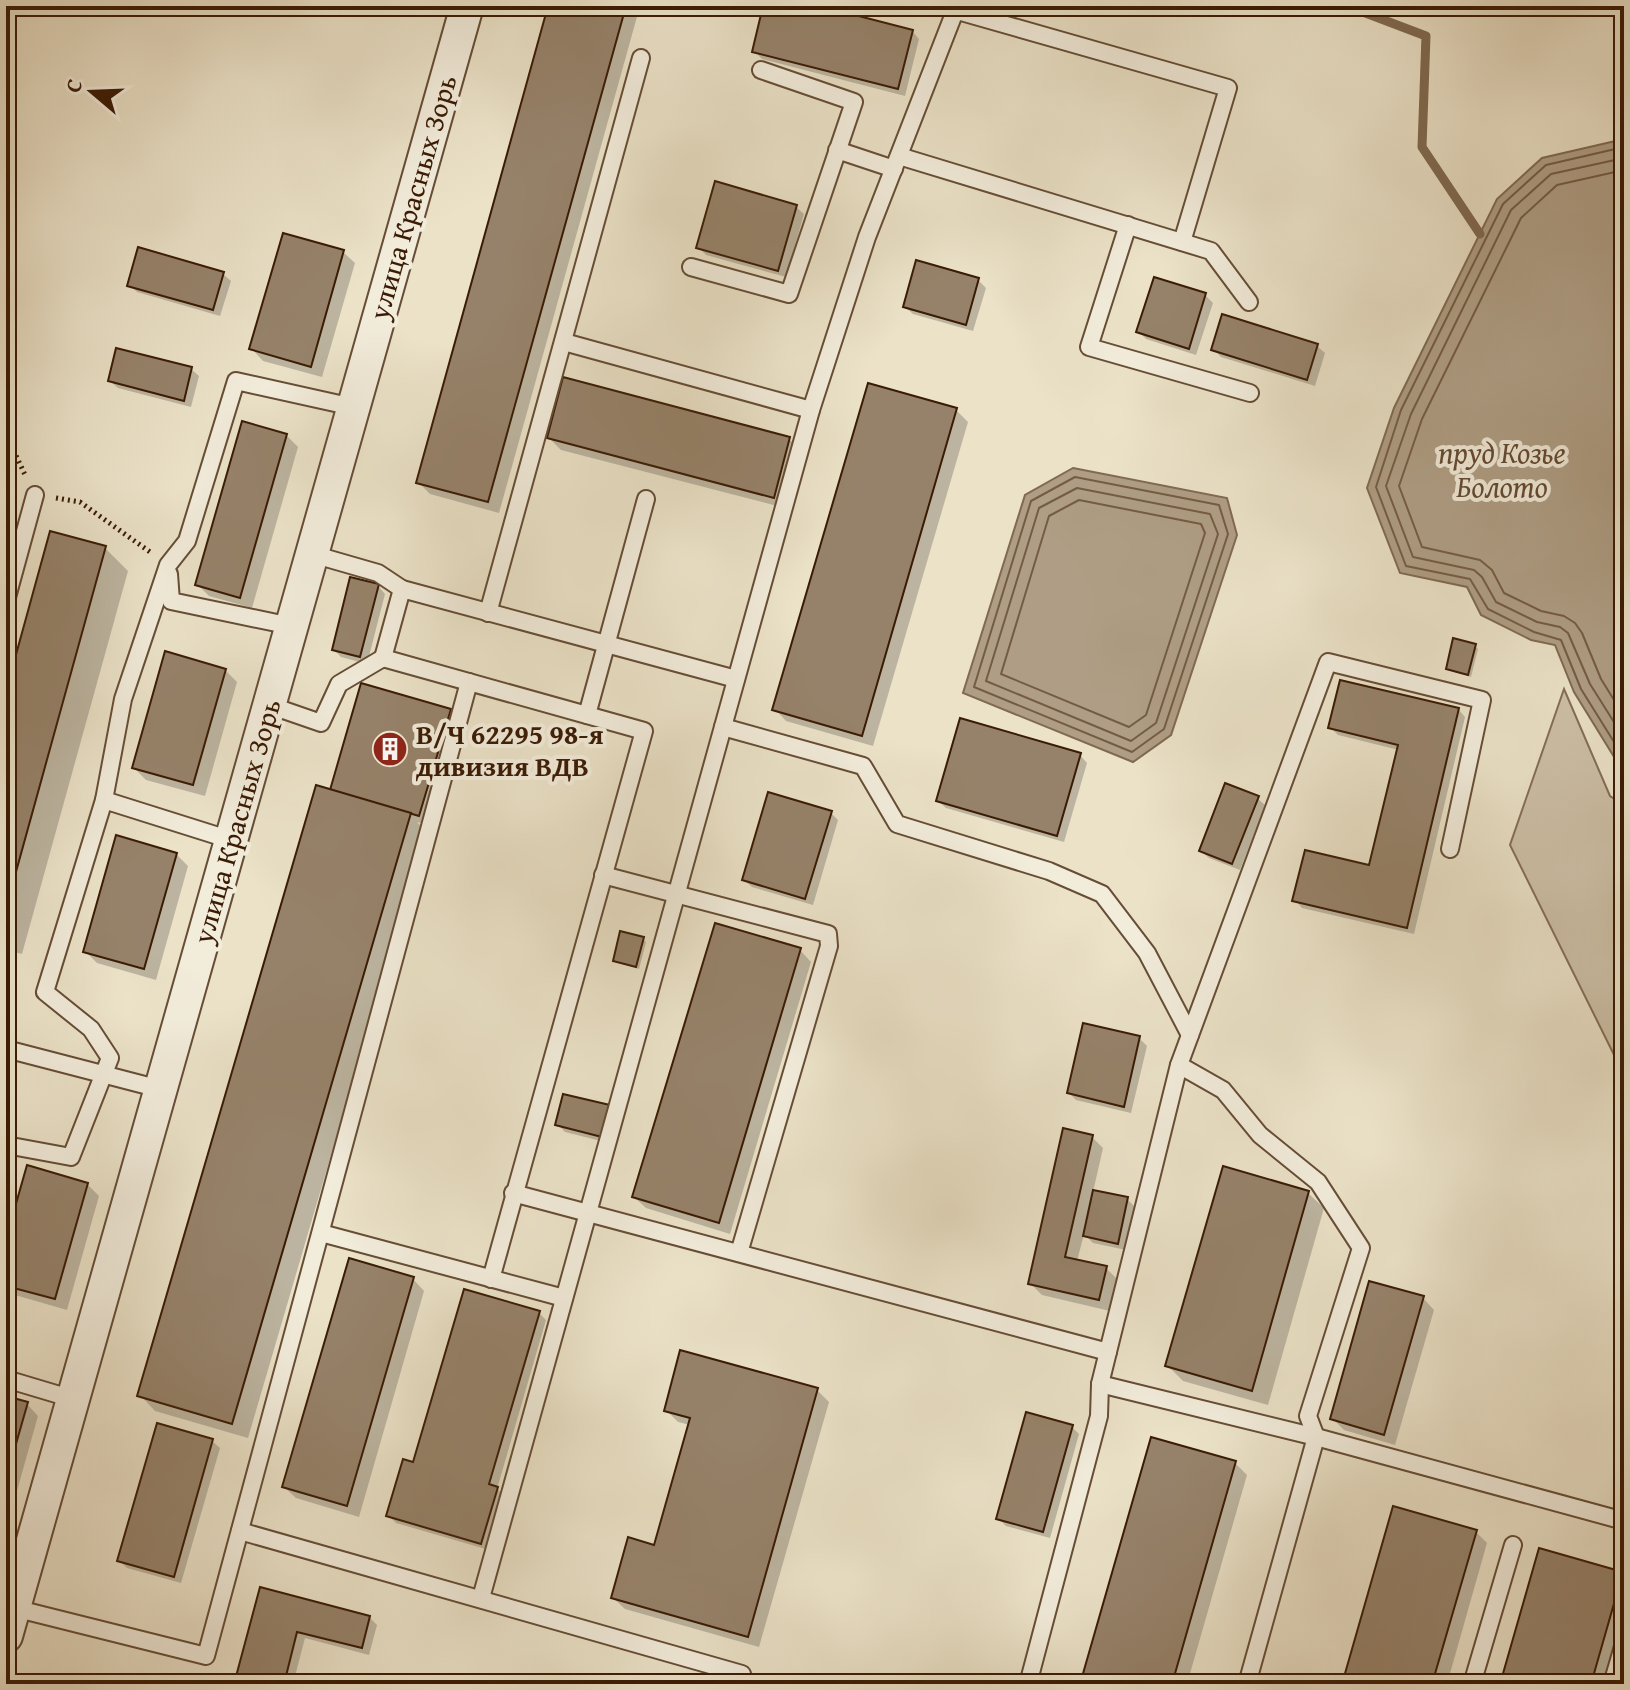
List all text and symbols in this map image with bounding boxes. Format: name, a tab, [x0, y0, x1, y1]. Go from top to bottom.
north arrow	[52, 52, 132, 132]
street label: улица Красных Зорь	[357, 70, 467, 325]
text: С	[56, 74, 90, 97]
water label: пруд Козье Болото	[1438, 430, 1566, 508]
street label: улица Красных Зорь	[181, 694, 291, 949]
place label: В/Ч 62295 98-я дивизия ВДВ	[416, 713, 603, 786]
building icon: В/Ч 62295 98-я дивизия ВДВ	[371, 730, 409, 768]

